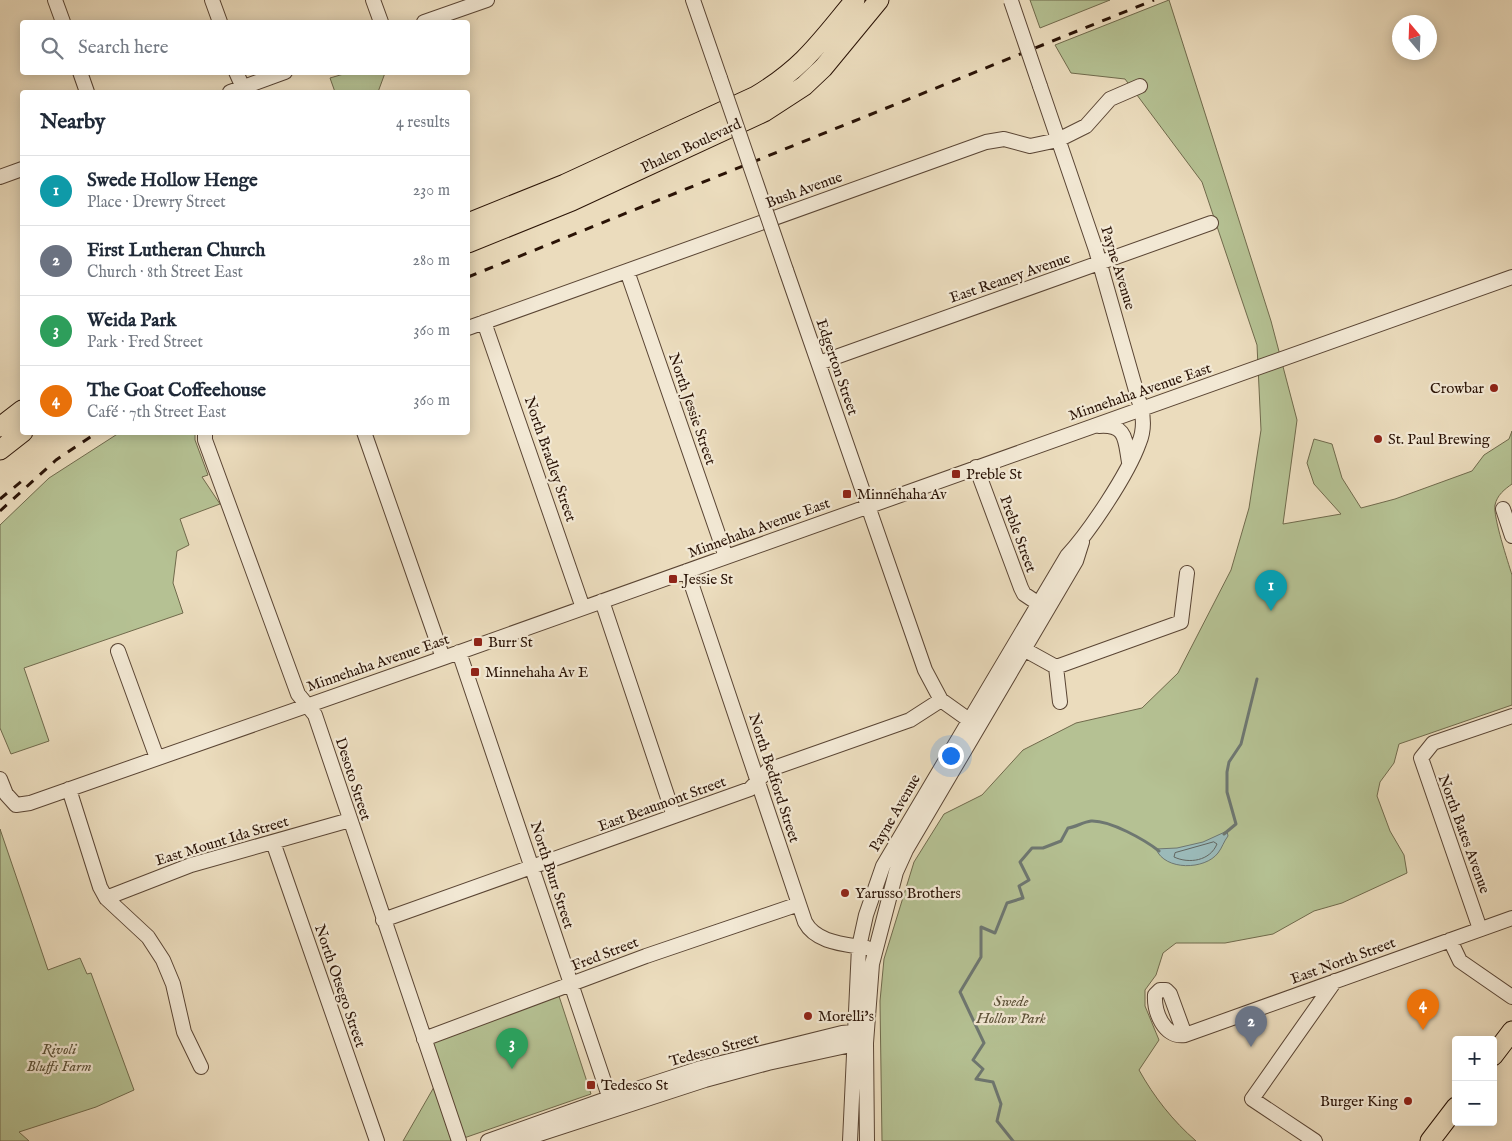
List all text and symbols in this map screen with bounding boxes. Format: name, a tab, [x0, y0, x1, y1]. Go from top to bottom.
north arrow	[1392, 15, 1437, 60]
search box	[20, 20, 470, 75]
icon: search	[38, 34, 66, 62]
text: Search here	[78, 36, 169, 60]
text: Nearby	[40, 109, 105, 136]
text: 4 results	[396, 113, 450, 133]
street label: Phalen Boulevard	[638, 114, 745, 178]
street label: Bush Avenue	[763, 167, 845, 213]
text: Swede Hollow Henge	[87, 169, 258, 193]
text: 1	[53, 181, 59, 201]
text: 230 m	[413, 181, 450, 201]
text: Place · Drewry Street	[87, 193, 226, 213]
street label: Payne Avenue	[1096, 224, 1140, 312]
text: First Lutheran Church	[87, 239, 265, 263]
street label: East Reaney Avenue	[947, 248, 1073, 308]
text: 2	[52, 251, 60, 271]
text: 280 m	[413, 251, 450, 271]
text: Church · 8th Street East	[87, 263, 243, 283]
text: Weida Park	[87, 309, 177, 333]
street label: Edgerton Street	[812, 316, 862, 418]
text: 3	[53, 321, 59, 341]
text: 360 m	[414, 321, 450, 341]
text: Park · Fred Street	[87, 333, 203, 353]
street label: North Jessie Street	[664, 351, 720, 467]
street label: Minnehaha Avenue East	[1066, 359, 1214, 425]
text: The Goat Coffeehouse	[87, 379, 266, 403]
place label: Crowbar	[1430, 379, 1484, 398]
marker: Crowbar	[1488, 382, 1500, 394]
text: 4	[52, 391, 60, 411]
text: 360 m	[414, 391, 450, 411]
street label: North Bradley Street	[520, 394, 580, 524]
text: Café · 7th Street East	[87, 403, 226, 423]
place label: St. Paul Brewing	[1388, 430, 1491, 449]
marker: St. Paul Brewing	[1372, 433, 1384, 445]
place label: Preble St	[966, 465, 1022, 484]
marker: Preble St	[950, 468, 962, 480]
place label: Minnehaha Av	[857, 485, 947, 504]
marker: Minnehaha Av	[841, 488, 853, 500]
street label: Minnehaha Avenue East	[685, 493, 833, 563]
street label: Preble Street	[995, 493, 1041, 575]
place label: Jessie St	[681, 570, 733, 589]
pin: 1	[1255, 570, 1287, 611]
marker: Jessie St	[667, 573, 679, 585]
street label: Minnehaha Avenue East	[304, 630, 452, 696]
place label: Burr St	[488, 633, 533, 652]
marker: Burr St	[472, 636, 484, 648]
place label: Minnehaha Av E	[485, 663, 588, 682]
marker: Minnehaha Av E	[469, 666, 481, 678]
street label: North Bedford Street	[744, 711, 804, 845]
street label: Desoto Street	[331, 735, 375, 823]
your location	[938, 743, 964, 769]
street label: Payne Avenue	[865, 771, 925, 855]
street label: East Beaumont Street	[595, 772, 729, 836]
street label: North Bates Avenue	[1434, 772, 1494, 896]
street label: East Mount Ida Street	[153, 812, 291, 870]
street label: North Burr Street	[526, 819, 578, 931]
place label: Yarusso Brothers	[855, 884, 961, 903]
marker: Yarusso Brothers	[839, 887, 851, 899]
street label: North Otsego Street	[310, 922, 370, 1050]
street label: Fred Street	[569, 933, 641, 975]
street label: East North Street	[1288, 933, 1398, 989]
pin: 4	[1407, 989, 1439, 1030]
park label: Swede Hollow Park	[975, 992, 1046, 1028]
pin: 2	[1235, 1006, 1267, 1047]
place label: Morelli's	[818, 1007, 874, 1026]
marker: Morelli's	[802, 1010, 814, 1022]
pin: 3	[496, 1028, 528, 1069]
street label: Tedesco Street	[667, 1029, 761, 1071]
map controls	[1452, 1036, 1497, 1126]
button: +	[1452, 1036, 1497, 1081]
park label: Rivoli Bluffs Farm	[27, 1040, 91, 1076]
place label: Tedesco St	[601, 1076, 668, 1095]
marker: Tedesco St	[585, 1079, 597, 1091]
button: −	[1452, 1081, 1497, 1126]
place label: Burger King	[1320, 1092, 1399, 1111]
marker: Burger King	[1402, 1095, 1414, 1107]

